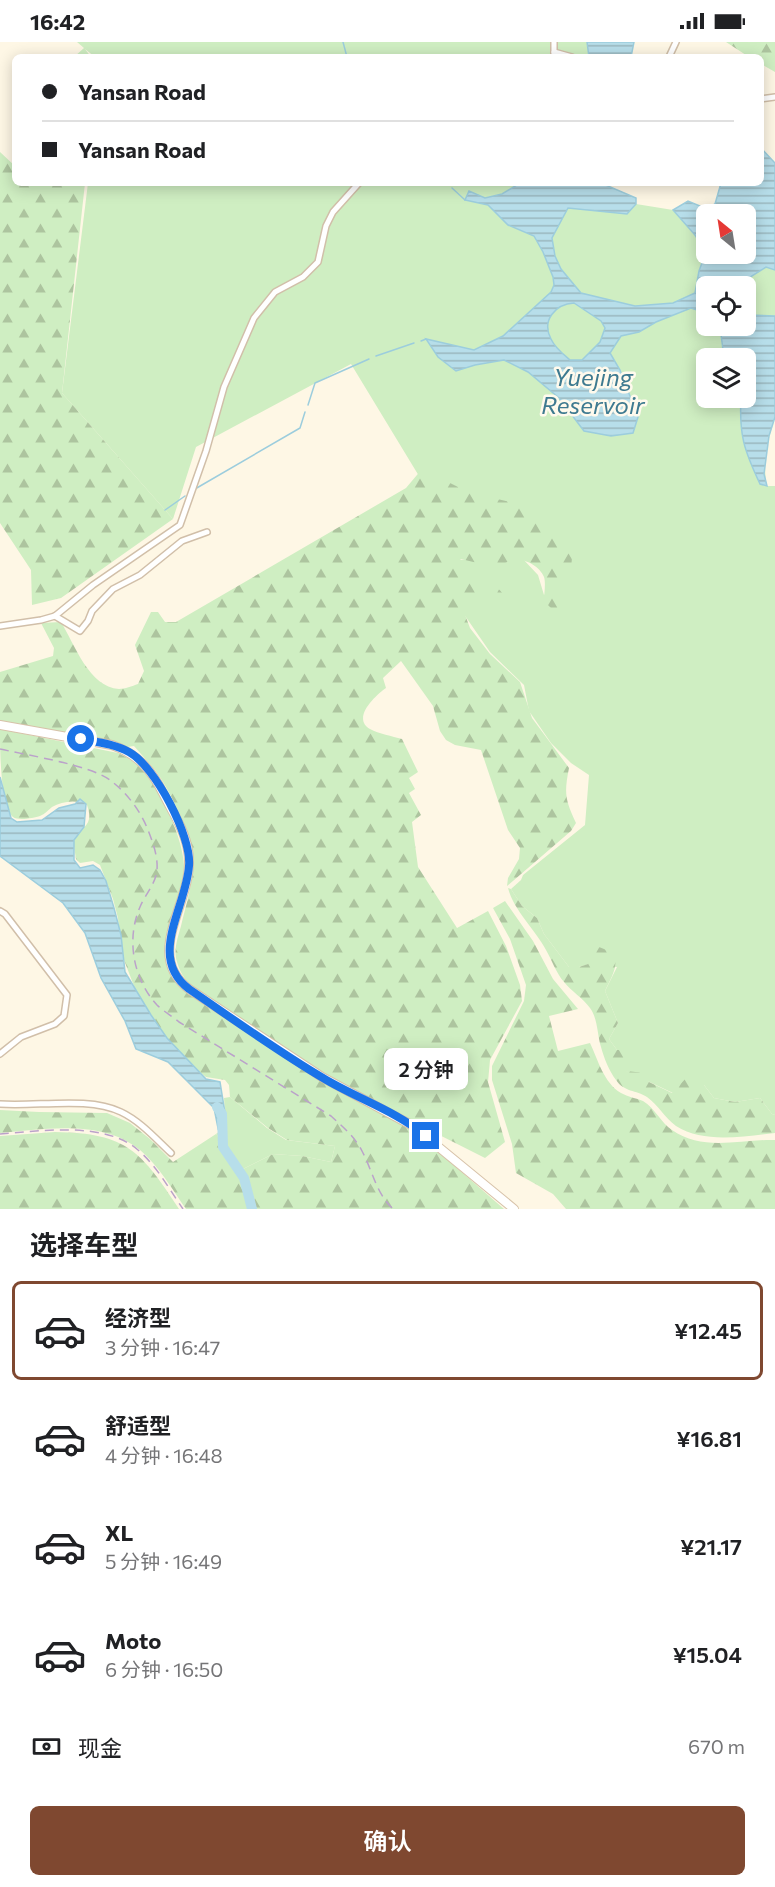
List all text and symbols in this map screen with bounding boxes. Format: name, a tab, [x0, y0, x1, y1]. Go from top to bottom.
text: 16:42	[30, 8, 85, 35]
text: Yansan Road	[78, 78, 206, 105]
text: Yansan Road	[78, 136, 206, 163]
north arrow	[696, 204, 756, 264]
map controls	[696, 204, 756, 408]
button: locate	[696, 276, 756, 336]
button: layers	[696, 348, 756, 408]
water label: Yuejing Reservoir	[541, 362, 646, 419]
route start	[67, 725, 94, 752]
callout: 2 分钟	[384, 1049, 468, 1091]
text: 2 分钟	[398, 1057, 454, 1081]
route end	[412, 1122, 439, 1149]
text: 选择车型	[30, 1228, 138, 1261]
icon: car	[33, 1304, 87, 1358]
text: 经济型	[105, 1304, 171, 1331]
text: ¥12.45	[674, 1317, 742, 1344]
text: 3 分钟 · 16:47	[105, 1335, 220, 1359]
icon: car	[33, 1412, 87, 1466]
text: 舒适型	[105, 1412, 171, 1439]
text: ¥16.81	[677, 1425, 742, 1452]
text: 4 分钟 · 16:48	[105, 1443, 223, 1467]
text: XL	[105, 1519, 133, 1546]
icon: car	[33, 1520, 87, 1574]
text: ¥21.17	[680, 1533, 742, 1560]
text: 5 分钟 · 16:49	[105, 1549, 222, 1573]
text: Moto	[105, 1627, 161, 1654]
icon: car	[33, 1628, 87, 1682]
text: ¥15.04	[673, 1641, 742, 1668]
text: 6 分钟 · 16:50	[105, 1657, 223, 1681]
icon: cash	[30, 1730, 63, 1763]
text: 现金	[78, 1734, 122, 1761]
text: 670 m	[688, 1734, 745, 1758]
button: 确认	[30, 1806, 745, 1875]

